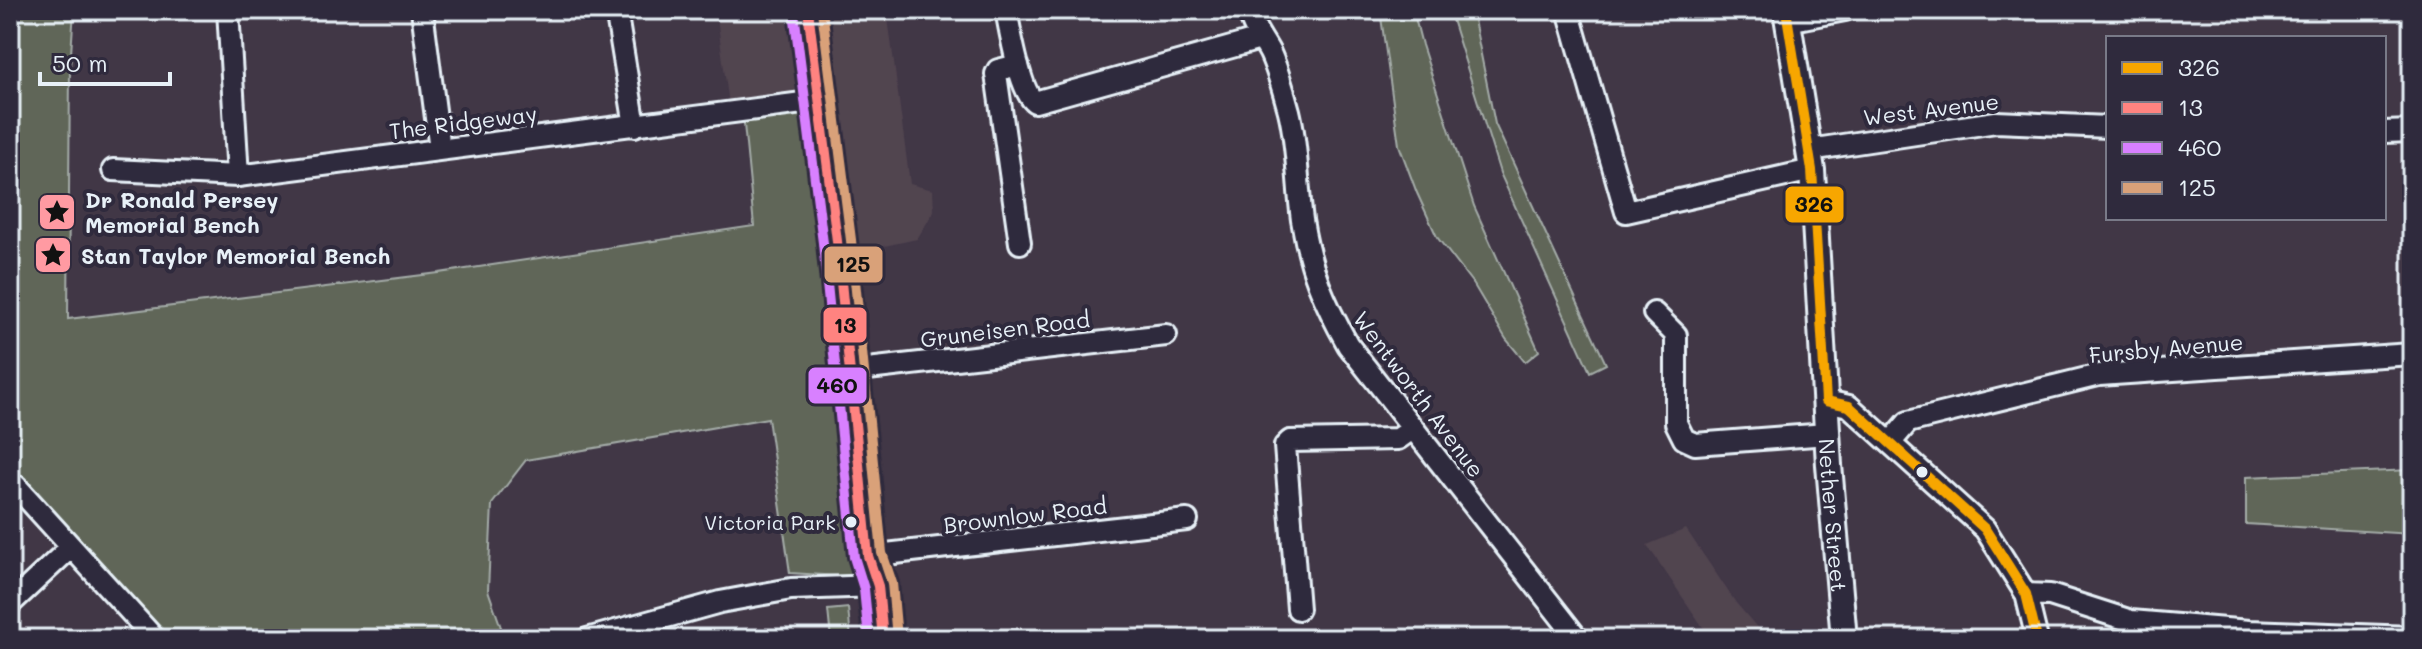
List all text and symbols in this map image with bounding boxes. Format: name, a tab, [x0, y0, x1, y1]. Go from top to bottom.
scale bar	[40, 36, 170, 86]
legend	[2106, 36, 2386, 220]
text: 50 m	[52, 47, 108, 78]
text: 326	[2178, 51, 2220, 82]
street label: West Avenue	[1862, 86, 2000, 132]
text: 13	[2178, 91, 2203, 122]
street label: The Ridgeway	[387, 99, 539, 145]
text: 460	[2178, 131, 2222, 162]
text: 125	[2178, 171, 2216, 202]
place label: Dr Ronald Persey Memorial Bench	[85, 185, 278, 239]
line badge: 326	[1784, 185, 1845, 224]
text: 326	[1795, 189, 1833, 218]
place icon: Dr Ronald Persey Memorial Bench	[36, 191, 78, 233]
place icon: Stan Taylor Memorial Bench	[32, 234, 74, 276]
place label: Stan Taylor Memorial Bench	[81, 241, 390, 270]
line badge: 125	[823, 245, 884, 284]
text: 125	[836, 249, 871, 278]
street label: Gruneisen Road	[919, 304, 1091, 354]
street label: Wentworth Avenue	[1347, 305, 1491, 483]
line badge: 13	[822, 306, 868, 344]
text: 13	[834, 310, 856, 339]
street label: Fursby Avenue	[2088, 327, 2244, 369]
line badge: 460	[807, 366, 868, 405]
text: 460	[816, 370, 858, 399]
street label: Nether Street	[1813, 438, 1854, 593]
unlabelled marker	[1914, 464, 1930, 480]
street label: Brownlow Road	[942, 491, 1108, 539]
place label: Victoria Park	[704, 509, 836, 535]
marker: Victoria Park	[843, 514, 859, 530]

